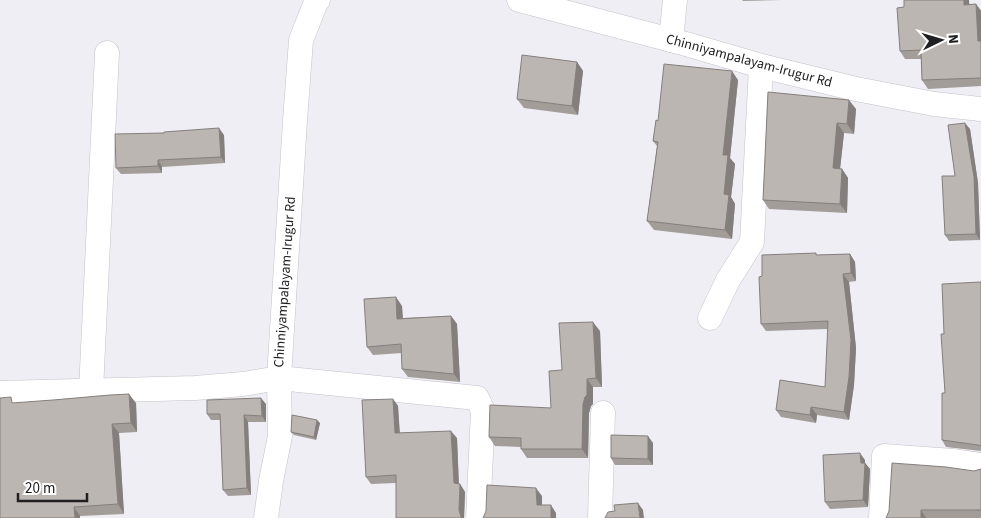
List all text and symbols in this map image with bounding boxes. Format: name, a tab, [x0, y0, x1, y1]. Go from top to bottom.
north arrow	[916, 15, 966, 65]
street label: Chinniyampalayam-Irugur Rd	[664, 29, 834, 93]
text: N	[943, 33, 963, 44]
street label: Chinniyampalayam-Irugur Rd	[269, 196, 301, 368]
scale bar	[18, 470, 86, 502]
text: 20 m	[25, 478, 55, 499]

